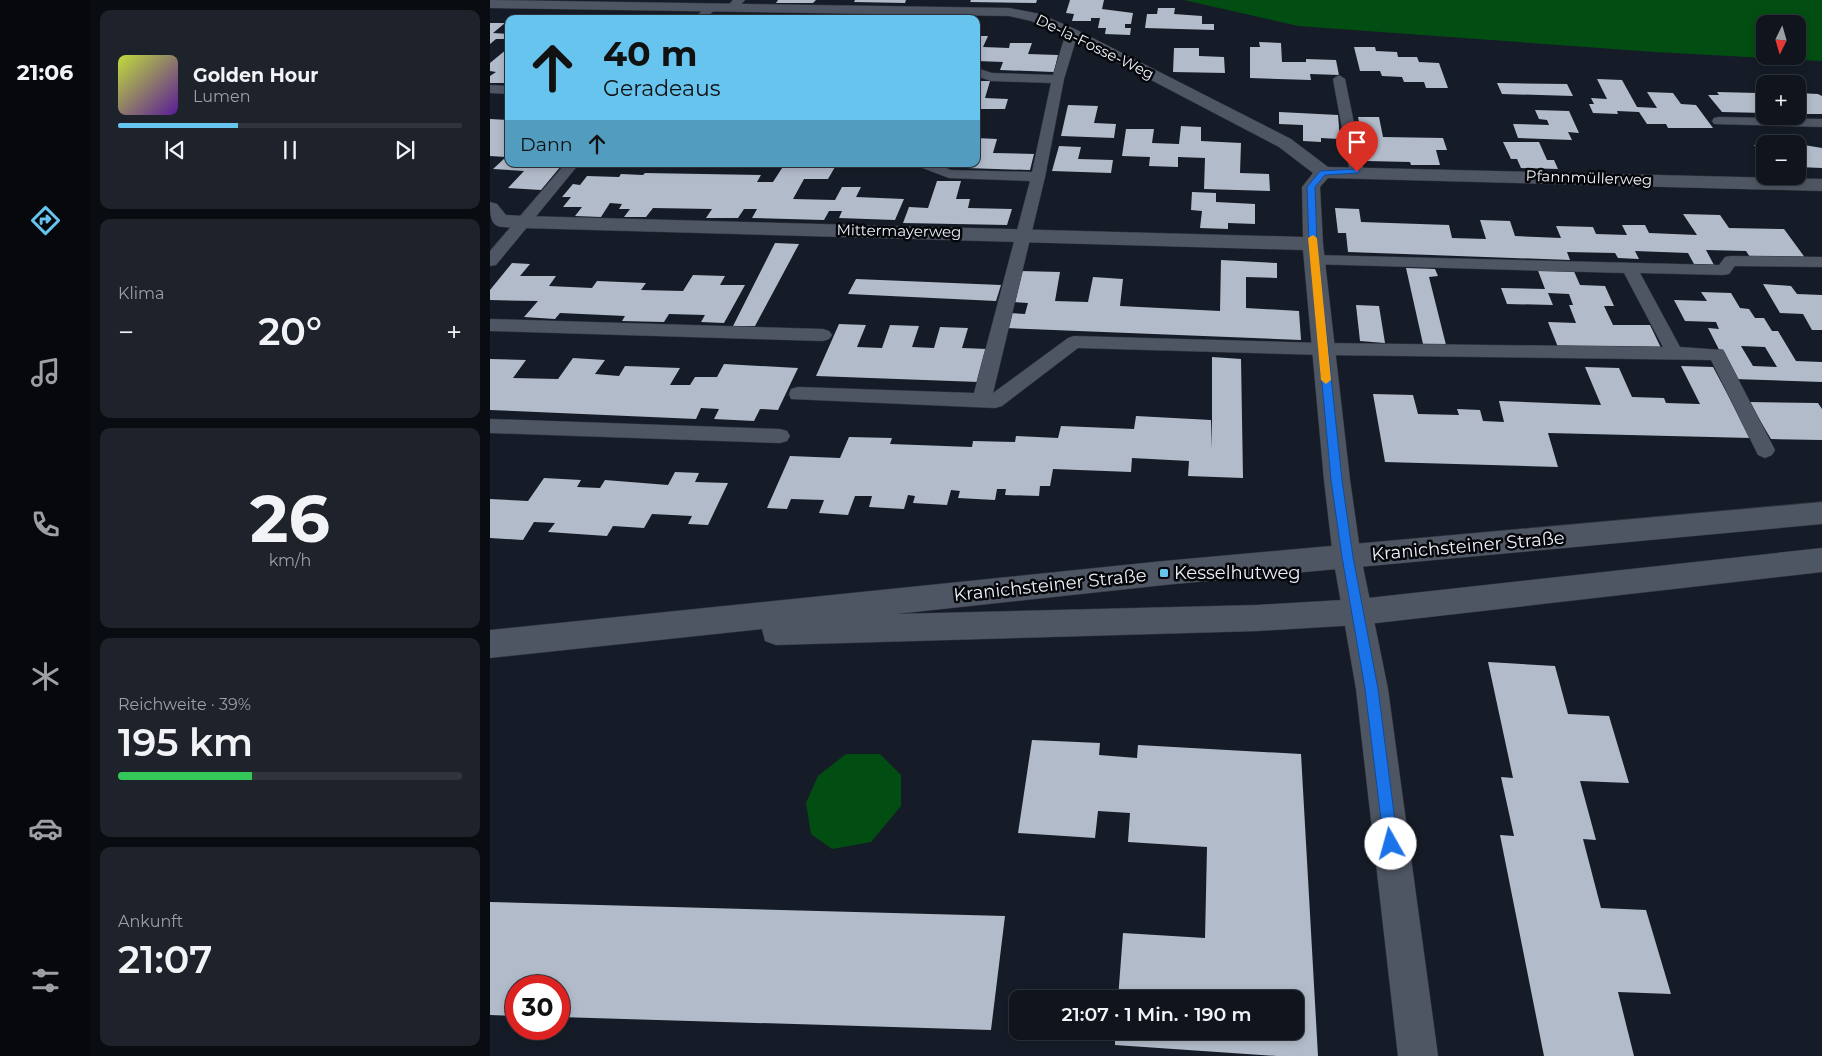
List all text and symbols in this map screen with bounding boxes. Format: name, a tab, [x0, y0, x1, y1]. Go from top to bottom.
street label: De-la-Fosse-Weg	[1033, 10, 1157, 83]
north arrow	[1756, 15, 1806, 65]
map controls	[1756, 15, 1806, 185]
text: 40 m	[603, 32, 698, 75]
icon: ahead	[520, 35, 585, 100]
text: 21:06	[17, 59, 73, 86]
text: Golden Hour	[193, 64, 319, 87]
text: Geradeaus	[603, 75, 721, 102]
button: +	[1756, 75, 1806, 125]
text: Lumen	[193, 87, 251, 106]
pin	[1336, 121, 1378, 172]
icon: arrive	[1343, 128, 1371, 156]
icon: ahead	[583, 130, 611, 158]
text: Dann	[520, 133, 573, 156]
button: −	[1756, 135, 1806, 185]
icon: previous	[161, 136, 189, 164]
icon: pause	[276, 136, 304, 164]
icon: next	[391, 136, 419, 164]
street label: Pfannmüllerweg	[1525, 166, 1653, 189]
icon: directions	[28, 203, 63, 238]
street label: Mittermayerweg	[836, 220, 962, 241]
text: Klima	[118, 284, 164, 303]
text: 20°	[258, 308, 322, 355]
text: −	[118, 315, 134, 349]
text: +	[446, 315, 462, 349]
icon: music	[28, 355, 63, 390]
text: 26	[250, 479, 330, 558]
icon: phone	[28, 507, 63, 542]
street label: Kranichsteiner Straße	[1371, 527, 1566, 565]
text: km/h	[269, 551, 311, 570]
place label: Kesselhutweg	[1174, 562, 1301, 584]
street label: Kranichsteiner Straße	[953, 564, 1148, 606]
marker: Kesselhutweg	[1158, 567, 1170, 579]
icon: climate	[28, 659, 63, 694]
text: Reichweite · 39%	[118, 695, 251, 714]
text: 195 km	[118, 719, 253, 766]
icon: car	[28, 811, 63, 846]
position arrow	[1364, 817, 1416, 869]
text: Ankunft	[118, 912, 183, 931]
text: 21:07	[118, 936, 212, 983]
icon: filters	[28, 963, 63, 998]
speed limit sign: 30	[505, 975, 570, 1040]
text: 21:07 · 1 Min. · 190 m	[1062, 1003, 1251, 1026]

